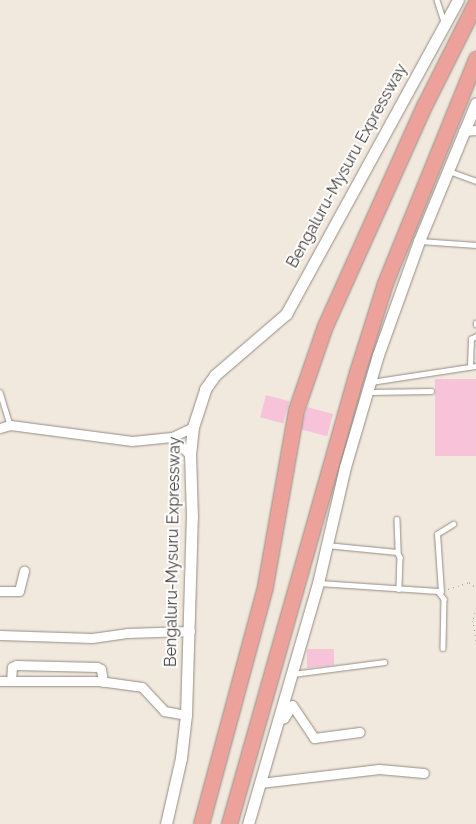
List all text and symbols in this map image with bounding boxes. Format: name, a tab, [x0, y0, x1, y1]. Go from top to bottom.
street label: Bengaluru-Mysuru Expressway	[283, 61, 411, 271]
street label: Bengaluru-Mysuru Expressway	[161, 437, 185, 667]

